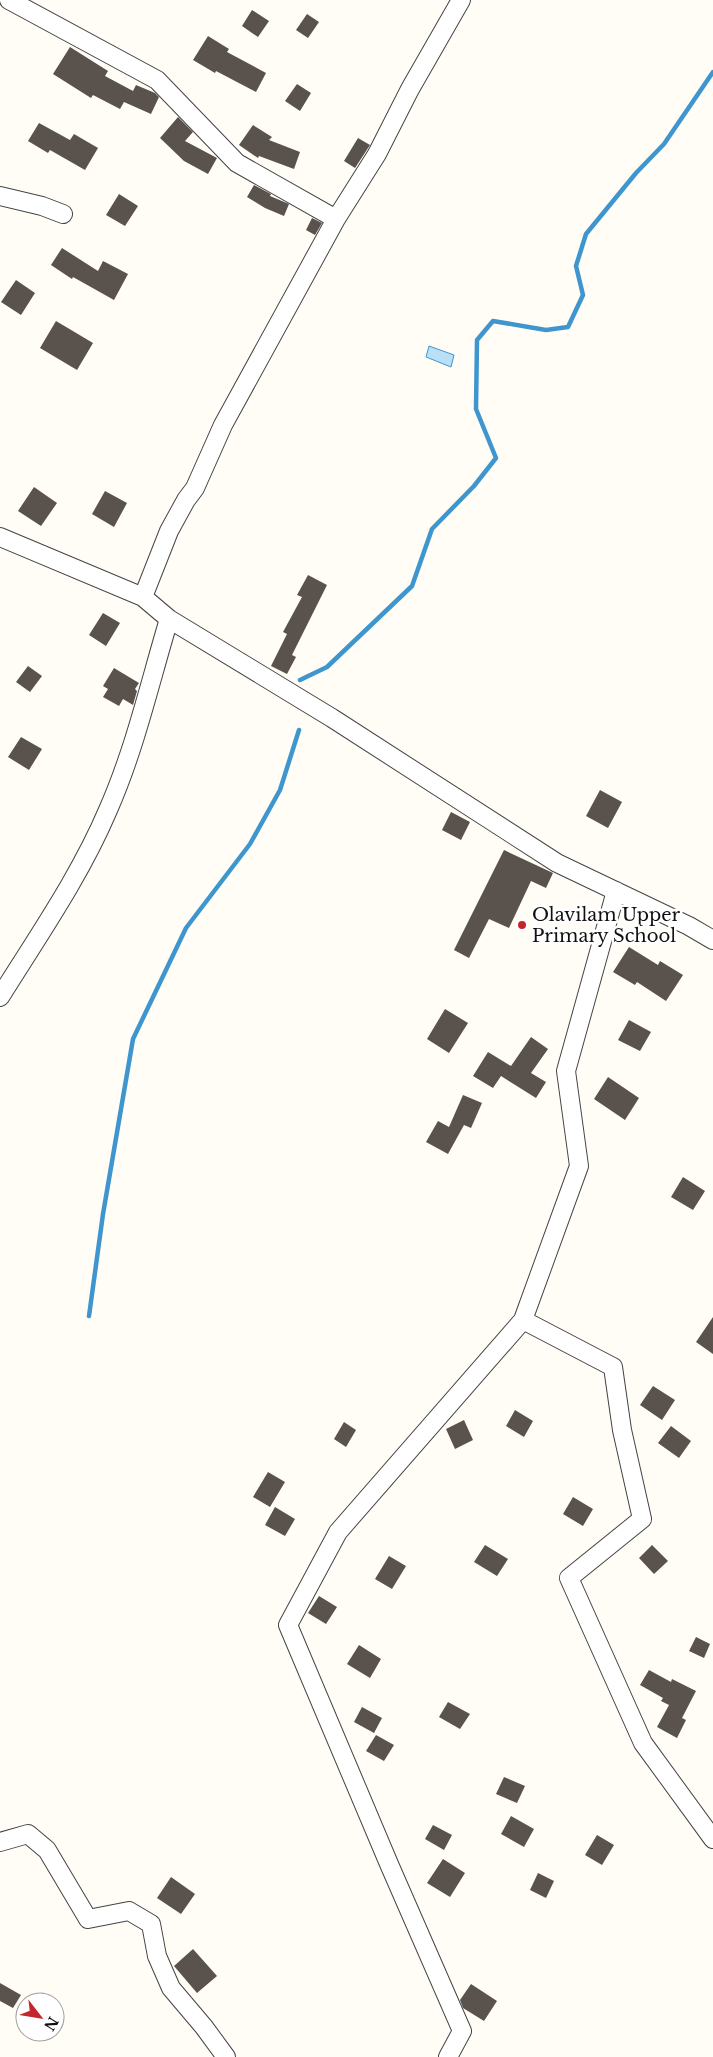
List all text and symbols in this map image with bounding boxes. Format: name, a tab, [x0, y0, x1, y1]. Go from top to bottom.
place label: Olavilam Upper Primary School	[532, 904, 680, 947]
marker: Olavilam Upper Primary School	[516, 919, 528, 931]
north arrow	[15, 1992, 65, 2042]
text: N	[40, 2013, 62, 2034]

